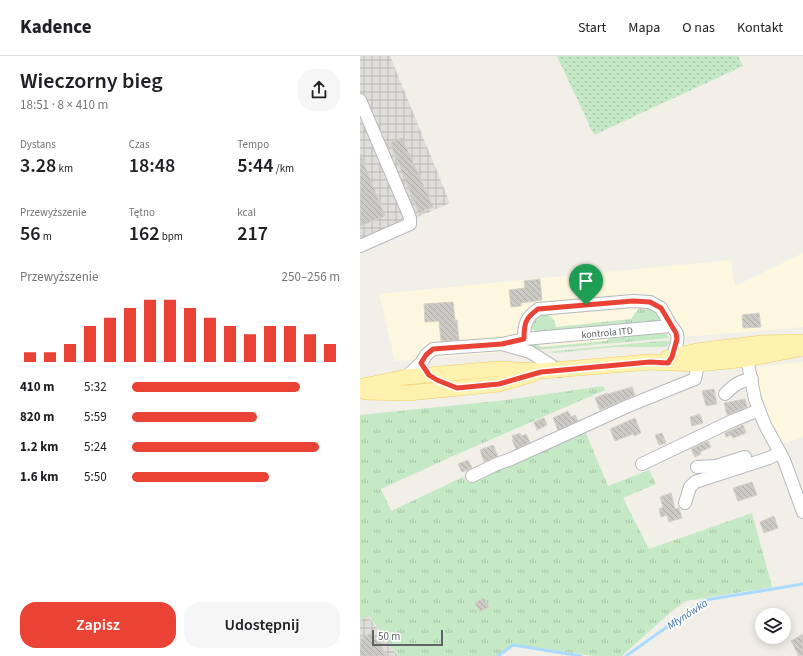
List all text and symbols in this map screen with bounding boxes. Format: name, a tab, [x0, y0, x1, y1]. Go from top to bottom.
text: Kadence	[20, 14, 92, 41]
text: Start	[578, 18, 606, 38]
text: Mapa	[628, 18, 660, 38]
text: O nas	[682, 18, 715, 38]
text: Kontakt	[737, 18, 783, 38]
text: Wieczorny bieg	[20, 65, 163, 97]
button: share	[298, 69, 340, 111]
text: 18:51 · 8 × 410 m	[20, 96, 108, 114]
text: Dystans	[20, 137, 56, 152]
text: Czas	[129, 137, 150, 152]
text: Tempo	[237, 137, 269, 152]
text: 3.28	[20, 152, 56, 180]
text: 18:48	[129, 152, 175, 180]
text: 5:44	[237, 152, 274, 180]
text: km	[56, 161, 73, 176]
text: /km	[274, 161, 294, 176]
text: Przewyższenie	[20, 205, 86, 220]
text: Tętno	[129, 205, 155, 220]
text: kcal	[237, 205, 256, 220]
text: 56	[20, 220, 41, 248]
text: 162	[129, 220, 159, 248]
text: 217	[237, 220, 268, 248]
text: m	[41, 229, 52, 244]
text: bpm	[159, 229, 183, 244]
pin	[569, 264, 603, 305]
text: Przewyższenie	[20, 268, 98, 286]
text: 250–256 m	[282, 268, 340, 286]
icon: arrive	[575, 270, 597, 292]
street label: kontrola ITD	[581, 324, 633, 342]
text: 410 m	[20, 378, 54, 396]
text: 5:32	[84, 378, 107, 396]
text: 820 m	[20, 408, 54, 426]
text: 5:59	[84, 408, 107, 426]
text: 1.2 km	[20, 438, 59, 456]
text: 5:24	[84, 438, 107, 456]
text: 1.6 km	[20, 468, 59, 486]
text: 5:50	[84, 468, 107, 486]
water label: Młynówka	[664, 596, 711, 633]
button: Zapisz	[20, 602, 176, 648]
button: Udostępnij	[184, 602, 340, 648]
map controls	[755, 608, 791, 644]
button: layers	[755, 608, 791, 644]
scale bar	[372, 628, 443, 647]
text: 50 m	[378, 629, 400, 644]

